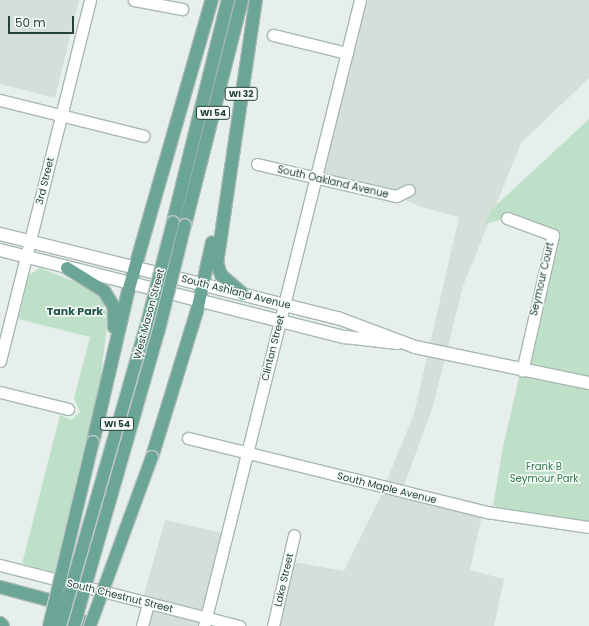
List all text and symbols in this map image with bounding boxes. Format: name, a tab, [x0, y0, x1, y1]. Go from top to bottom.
scale bar	[10, 8, 76, 34]
text: 50 m	[15, 14, 46, 31]
road number: WI 32	[224, 87, 258, 101]
road number: WI 54	[196, 106, 230, 120]
street label: 3rd Street	[33, 156, 57, 206]
street label: South Oakland Avenue	[276, 163, 390, 201]
street label: Seymour Court	[528, 241, 556, 317]
street label: West Mason Street	[131, 268, 167, 360]
street label: South Ashland Avenue	[180, 273, 292, 311]
district label: Tank Park	[47, 304, 103, 318]
street label: Clinton Street	[259, 314, 287, 382]
road number: WI 54	[100, 417, 134, 431]
park label: Frank B Seymour Park	[510, 460, 578, 484]
street label: South Maple Avenue	[336, 470, 438, 506]
street label: Lake Street	[272, 552, 296, 608]
street label: South Chestnut Street	[66, 577, 174, 615]

